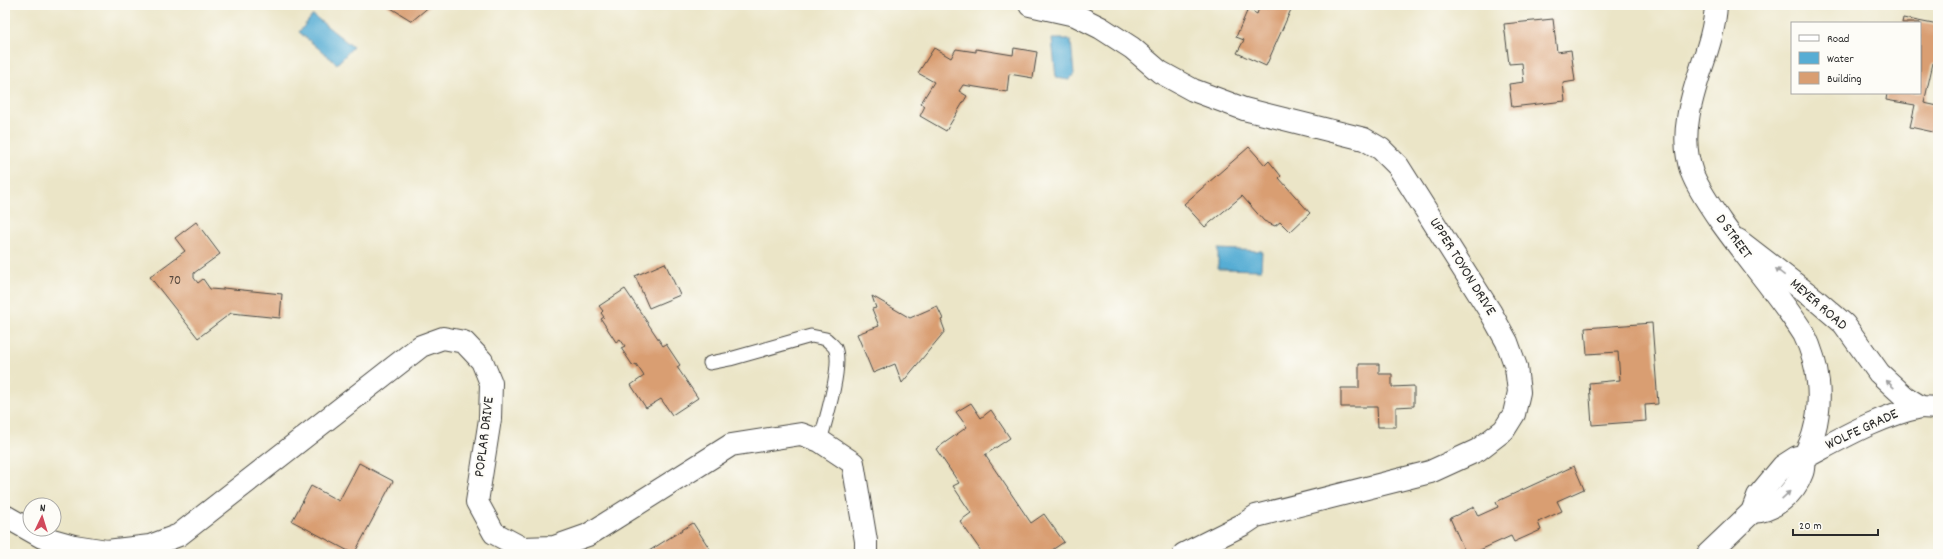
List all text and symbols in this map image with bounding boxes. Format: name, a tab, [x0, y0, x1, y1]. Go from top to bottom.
legend	[1791, 22, 1921, 94]
text: Road	[1827, 31, 1849, 48]
text: Water	[1827, 51, 1854, 68]
text: Building	[1827, 71, 1862, 88]
street label: D STREET	[1709, 210, 1757, 264]
street label: UPPER TOYON DRIVE	[1423, 214, 1501, 320]
one-way arrow	[1775, 268, 1786, 277]
house number: 70	[169, 272, 181, 291]
street label: MEYER ROAD	[1784, 274, 1852, 337]
one-way arrow	[1885, 379, 1895, 389]
street label: POPLAR DRIVE	[469, 395, 501, 479]
street label: WOLFE GRADE	[1822, 403, 1902, 456]
one-way arrow	[1781, 491, 1791, 500]
north arrow	[22, 497, 62, 537]
text: N	[39, 501, 46, 517]
scale bar	[1793, 511, 1878, 537]
text: 20 m	[1799, 518, 1822, 535]

